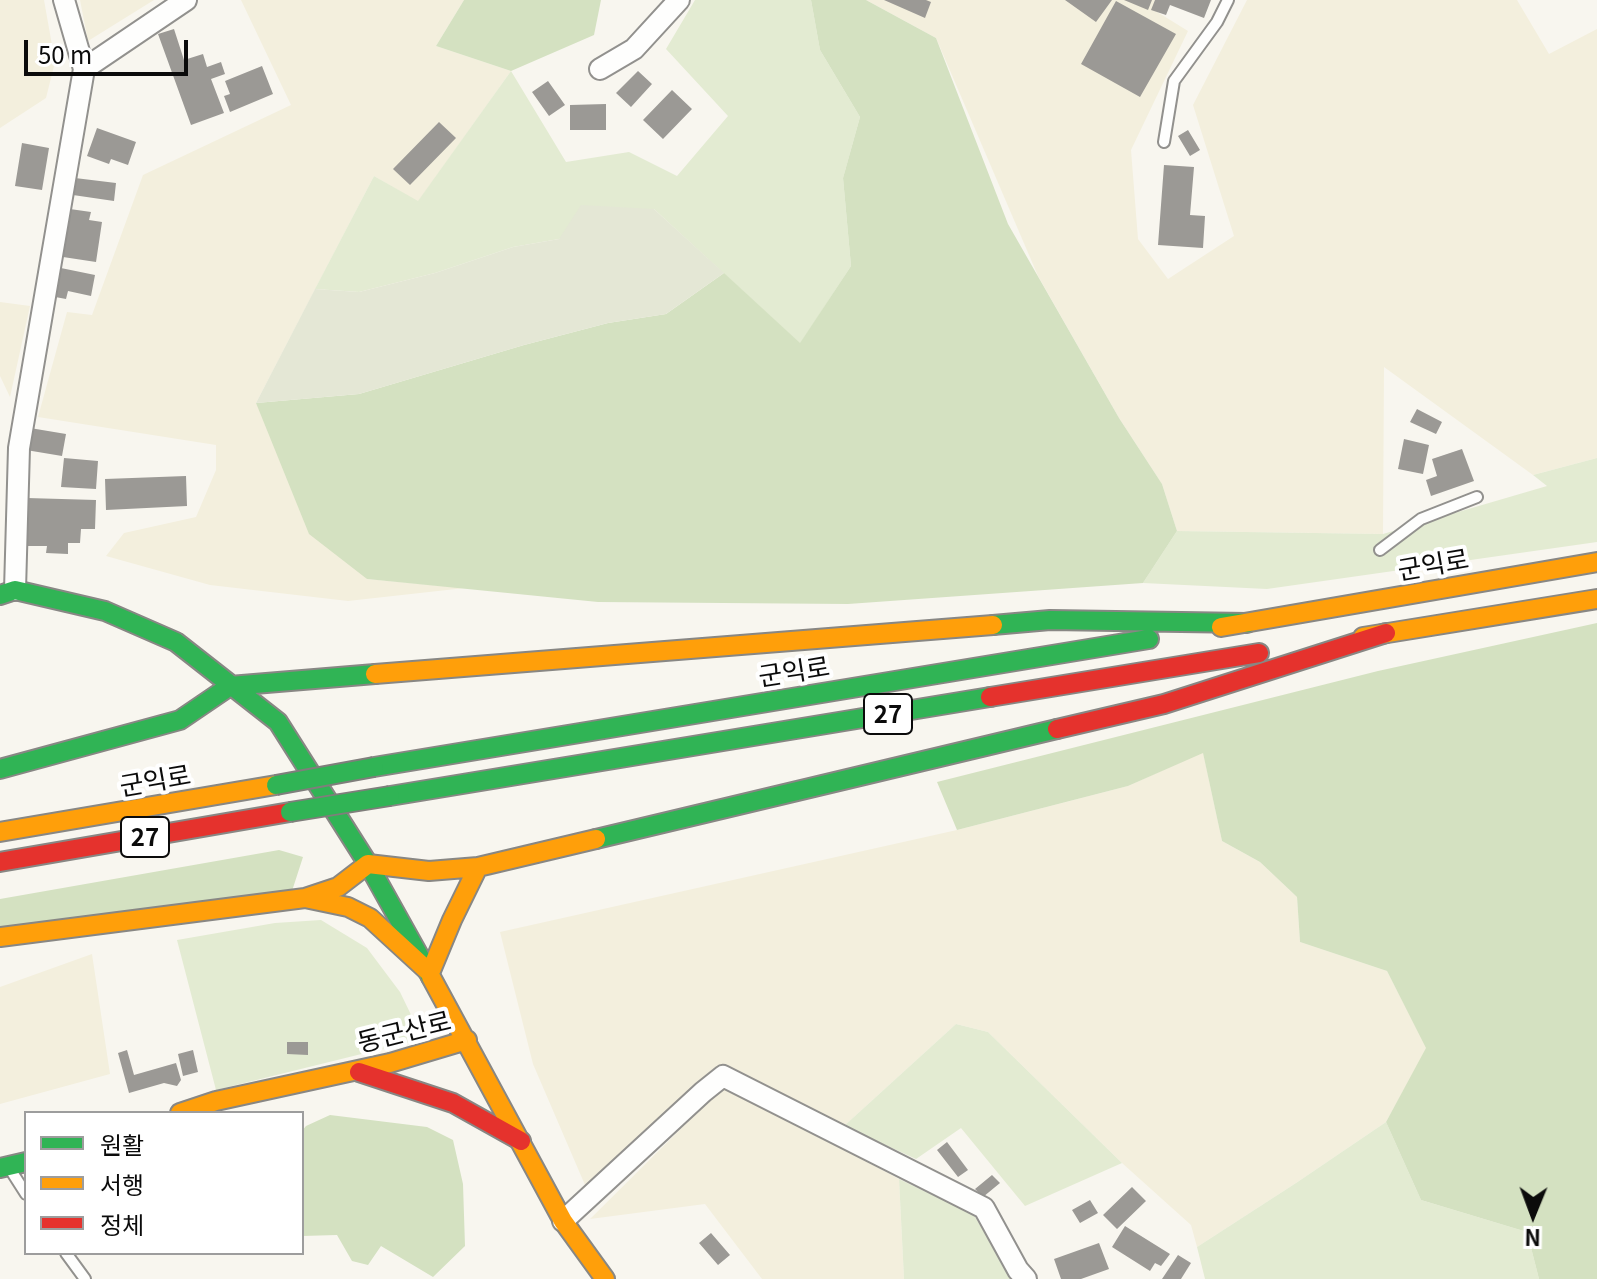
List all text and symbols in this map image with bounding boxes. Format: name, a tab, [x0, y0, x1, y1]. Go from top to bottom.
scale bar	[28, 24, 192, 74]
text: 50 m	[38, 36, 92, 71]
street label: 군익로	[1395, 542, 1471, 586]
street label: 군익로	[756, 650, 832, 692]
road number: 27	[864, 694, 912, 734]
street label: 군익로	[117, 758, 193, 802]
road number: 27	[121, 817, 169, 857]
street label: 동군산로	[354, 1004, 454, 1058]
legend	[24, 1111, 304, 1255]
text: 원활	[100, 1126, 144, 1161]
text: 서행	[100, 1166, 144, 1201]
north arrow	[1493, 1175, 1573, 1255]
text: 정체	[100, 1206, 144, 1241]
text: N	[1524, 1223, 1541, 1255]

